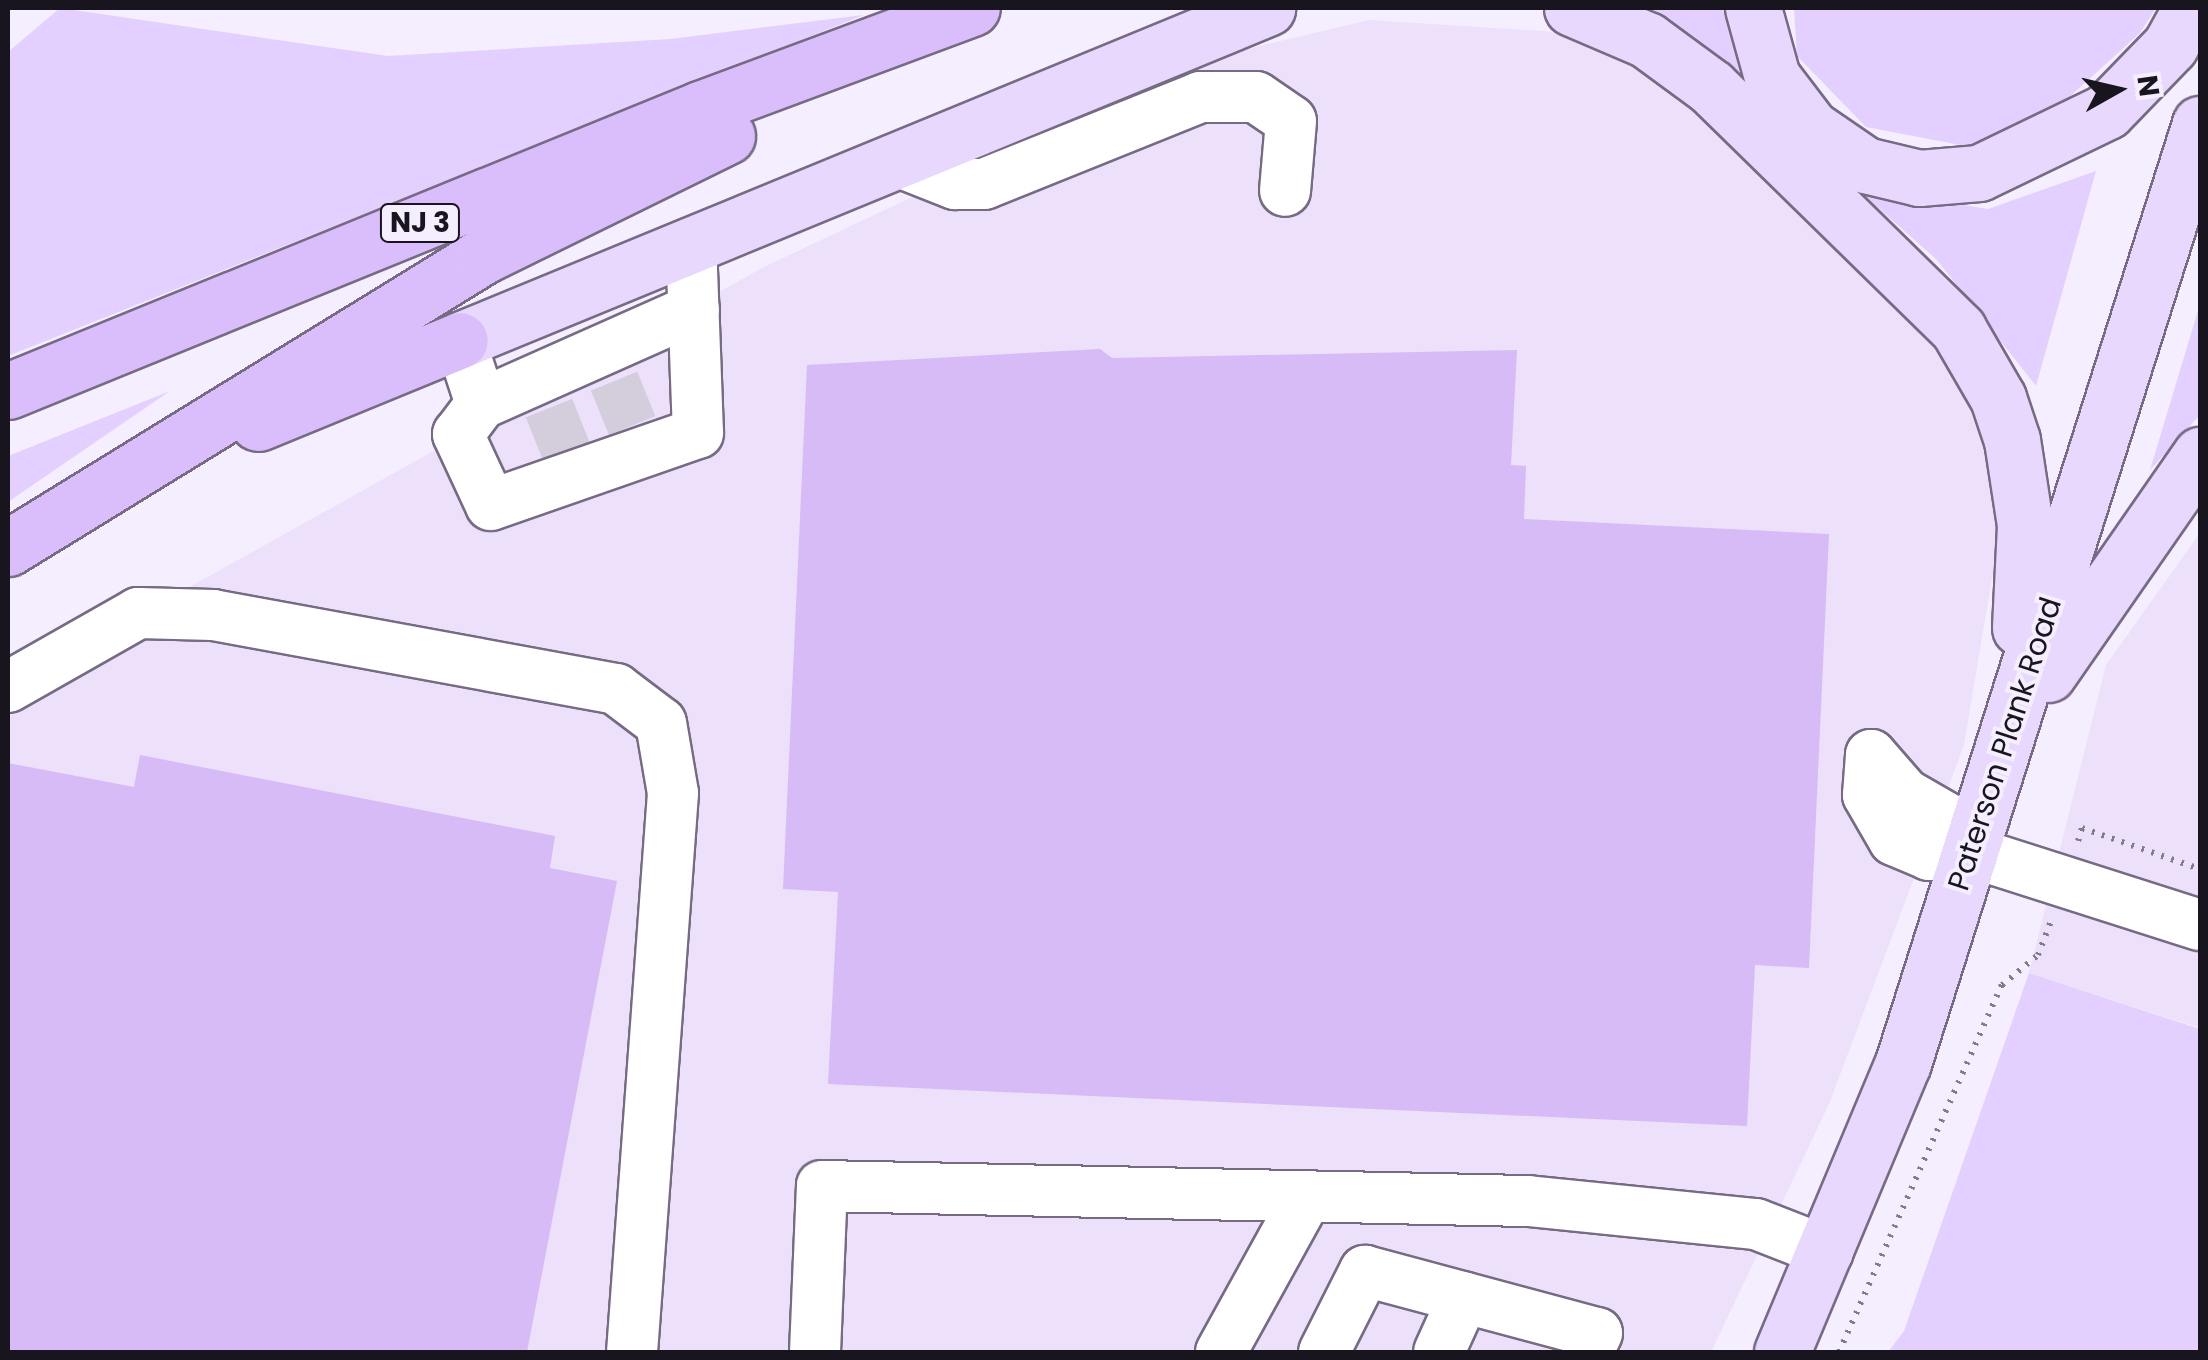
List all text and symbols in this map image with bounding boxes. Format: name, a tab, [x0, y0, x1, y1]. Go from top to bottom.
north arrow	[2068, 40, 2168, 140]
text: N	[2127, 73, 2169, 99]
road number: NJ 3	[378, 200, 462, 246]
street label: Paterson Plank Road	[1941, 593, 2069, 895]

